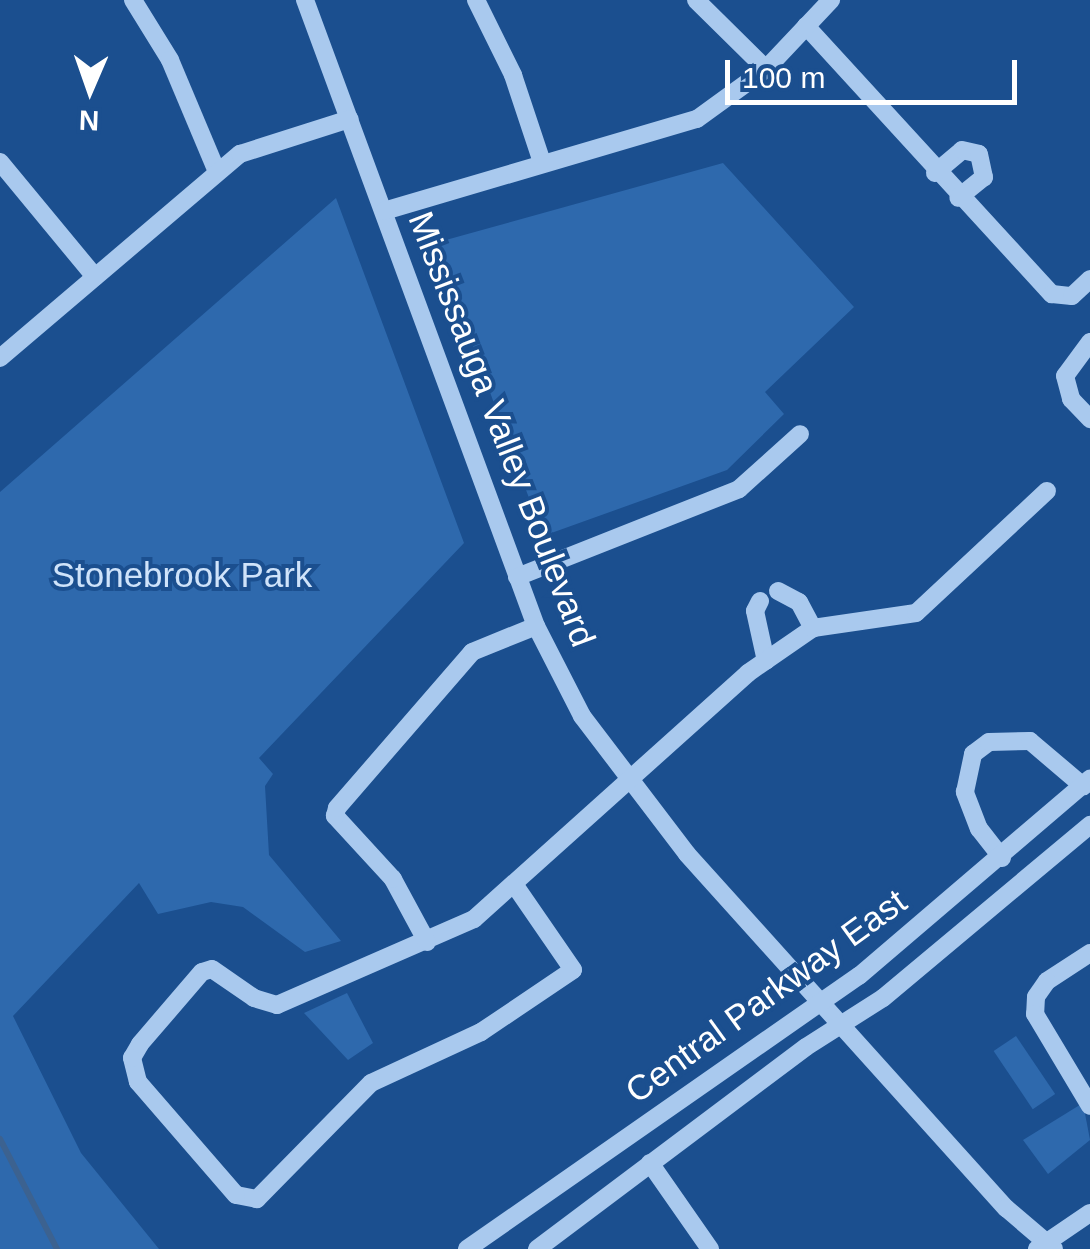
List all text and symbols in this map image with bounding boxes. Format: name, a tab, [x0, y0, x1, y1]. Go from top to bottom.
north arrow	[40, 40, 140, 140]
scale bar	[730, 40, 1022, 102]
text: 100 m	[742, 61, 825, 94]
text: N	[78, 105, 100, 136]
street label: Mississauga Valley Boulevard	[400, 206, 604, 652]
park label: Stonebrook Park	[52, 554, 312, 596]
street label: Central Parkway East	[618, 880, 914, 1112]

